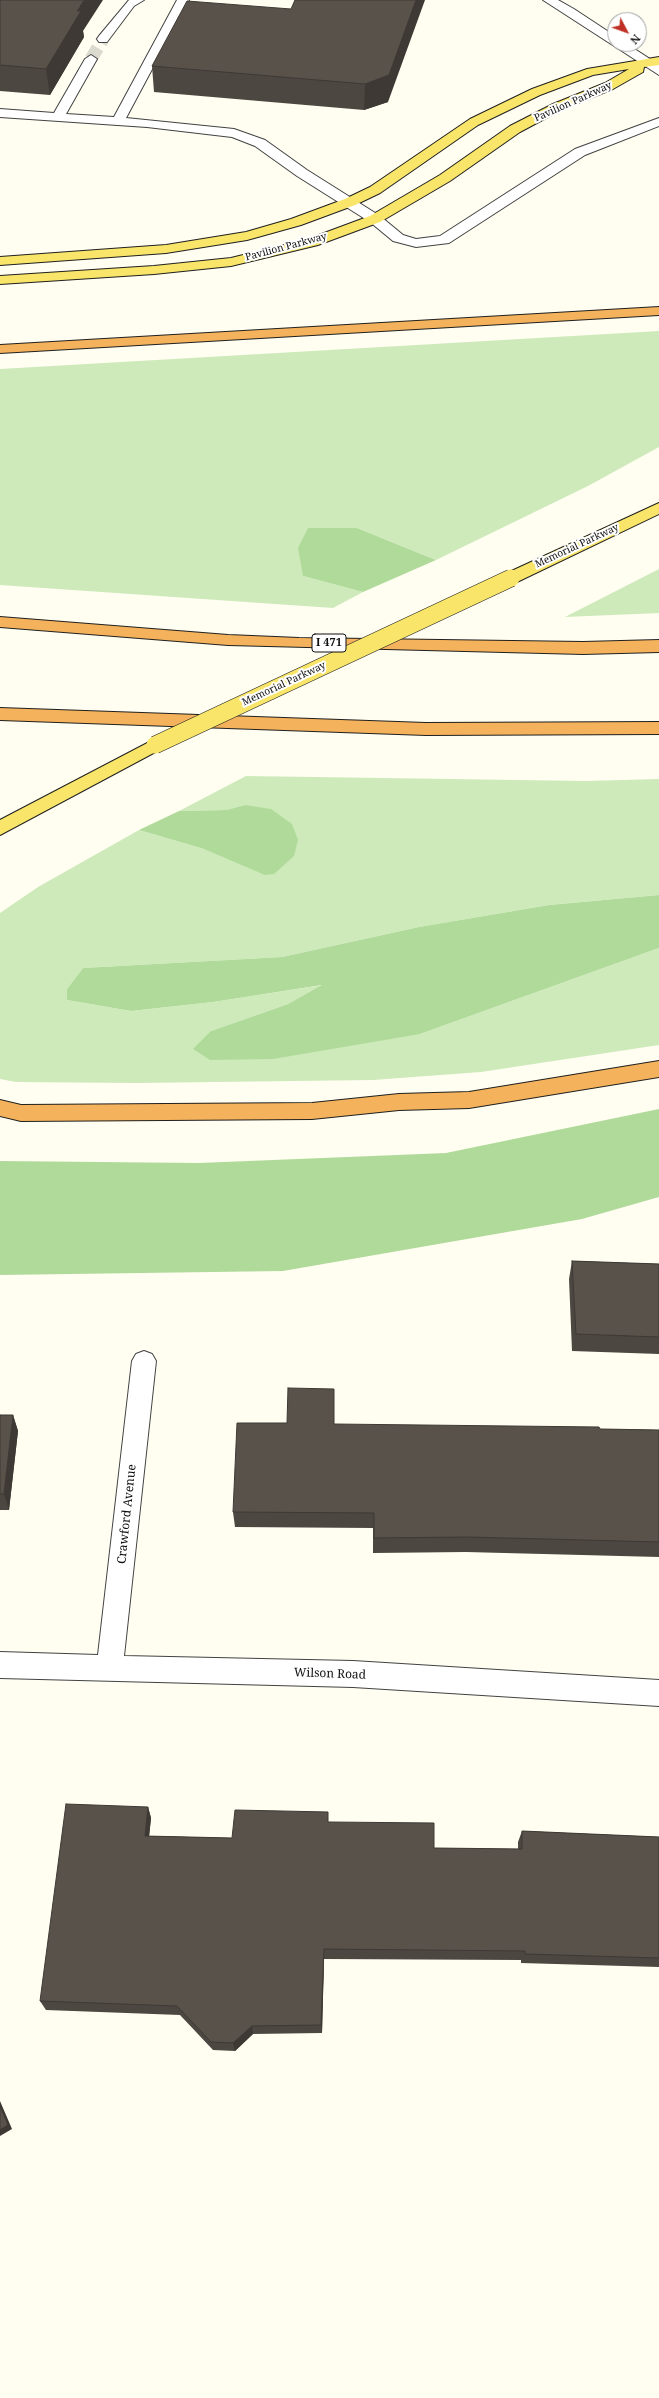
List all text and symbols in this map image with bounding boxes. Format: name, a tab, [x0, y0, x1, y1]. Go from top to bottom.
north arrow	[607, 12, 647, 52]
text: N	[627, 31, 644, 48]
street label: Pavilion Parkway	[532, 79, 614, 125]
street label: Pavilion Parkway	[244, 230, 328, 264]
street label: Memorial Parkway	[533, 521, 621, 571]
road number: I 471	[312, 634, 346, 652]
street label: Memorial Parkway	[240, 659, 328, 709]
street label: Crawford Avenue	[115, 1463, 139, 1565]
street label: Wilson Road	[294, 1666, 366, 1682]

